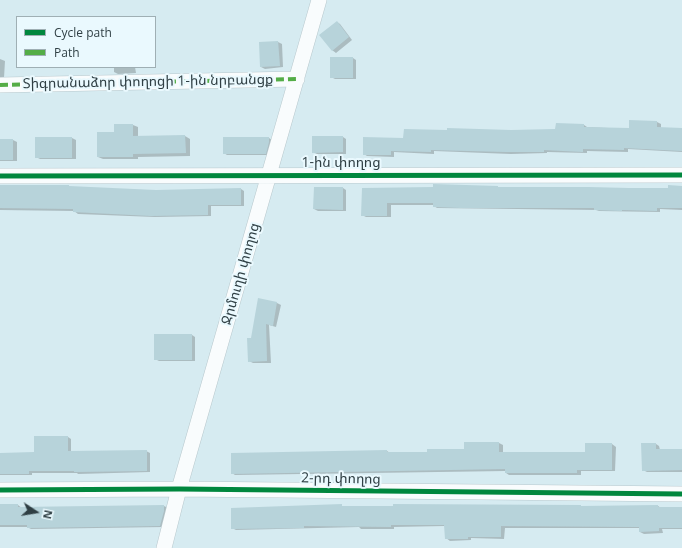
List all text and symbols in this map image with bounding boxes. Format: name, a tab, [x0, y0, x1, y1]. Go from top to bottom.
legend	[16, 16, 156, 68]
text: Cycle path	[54, 24, 112, 41]
text: Path	[54, 44, 80, 61]
street label: Տիգրանաձոր փողոցի 1-ին նրբանցք	[23, 71, 273, 93]
street label: 1-ին փողոց	[301, 155, 381, 171]
street label: Ջրմուղի փողոց	[218, 221, 264, 327]
street label: 2-րդ փողոց	[301, 470, 381, 488]
north arrow	[16, 492, 56, 532]
text: N	[40, 509, 56, 521]

